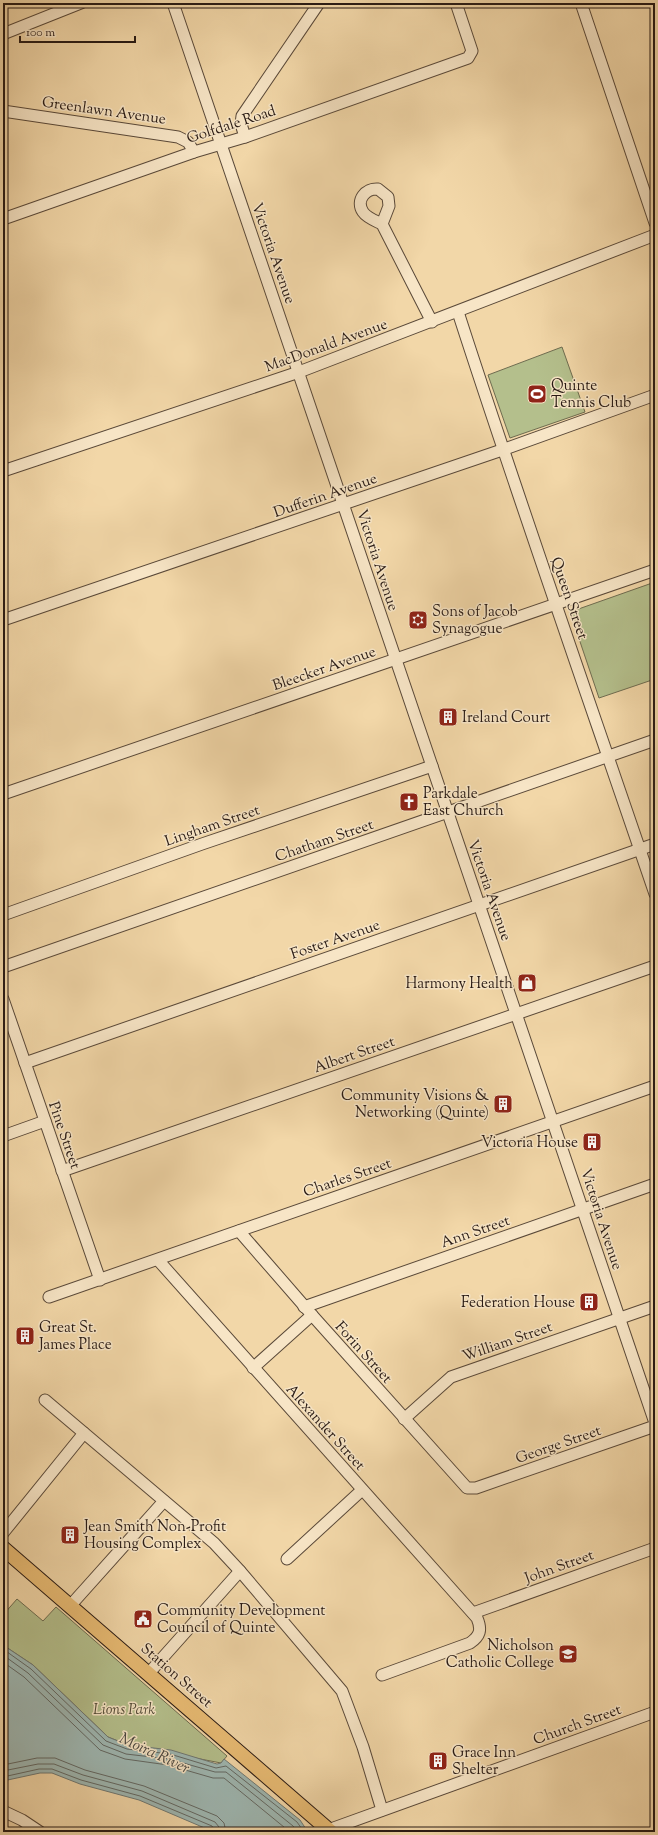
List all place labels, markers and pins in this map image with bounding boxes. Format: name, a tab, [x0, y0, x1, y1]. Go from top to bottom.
place label: Quinte Tennis Club	[551, 376, 631, 414]
sports icon: Quinte Tennis Club	[526, 383, 548, 405]
place label: Sons of Jacob Synagogue	[432, 602, 518, 640]
synagogue icon: Sons of Jacob Synagogue	[407, 609, 429, 631]
building icon: Ireland Court	[437, 706, 459, 728]
place label: Ireland Court	[462, 708, 550, 729]
place label: Parkdale East Church	[423, 784, 504, 822]
church icon: Parkdale East Church	[398, 791, 420, 813]
shop icon: Harmony Health	[516, 972, 538, 994]
place label: Harmony Health	[406, 974, 513, 995]
place label: Community Visions & Networking (Quinte)	[341, 1086, 490, 1124]
building icon: Community Visions & Networking (Quinte)	[492, 1093, 514, 1115]
building icon: Victoria House	[581, 1131, 603, 1153]
place label: Victoria House	[481, 1133, 578, 1154]
building icon: Federation House	[578, 1291, 600, 1313]
place label: Federation House	[461, 1293, 575, 1314]
place label: Great St. James Place	[38, 1318, 112, 1356]
building icon: Great St. James Place	[14, 1325, 36, 1347]
place label: Jean Smith Non-Profit Housing Complex	[83, 1517, 226, 1555]
building icon: Jean Smith Non-Profit Housing Complex	[59, 1524, 81, 1546]
place label: Community Development Council of Quinte	[157, 1601, 326, 1639]
public building icon: Community Development Council of Quinte	[132, 1608, 154, 1630]
place label: Nicholson Catholic College	[446, 1636, 554, 1674]
school or university icon: Nicholson Catholic College	[557, 1643, 579, 1665]
place label: Grace Inn Shelter	[452, 1743, 516, 1781]
building icon: Grace Inn Shelter	[427, 1750, 449, 1772]

